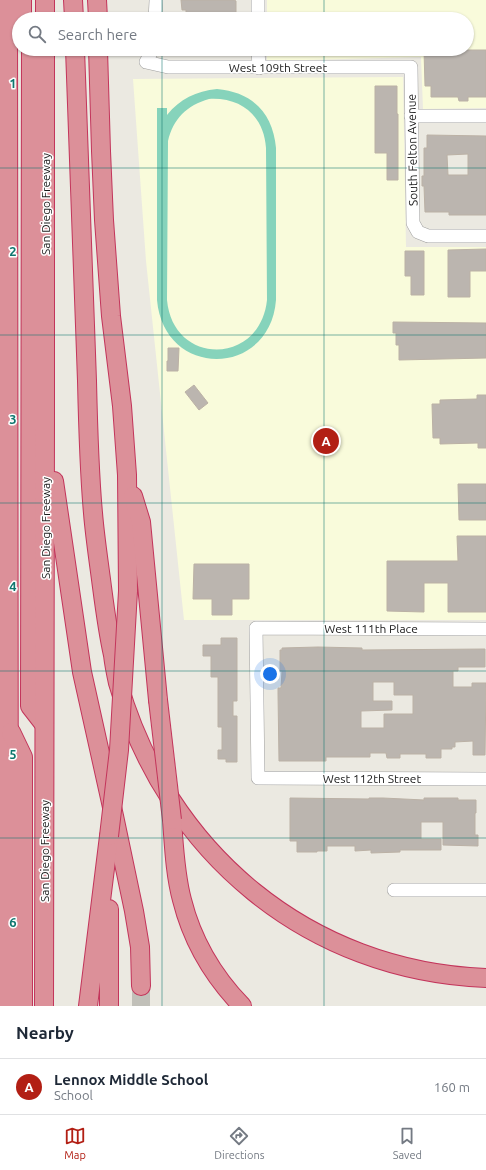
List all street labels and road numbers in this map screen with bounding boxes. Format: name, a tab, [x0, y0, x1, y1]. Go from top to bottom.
street label: West 109th Street	[229, 61, 327, 74]
street label: South Felton Avenue	[405, 94, 419, 206]
street label: San Diego Freeway	[39, 153, 52, 255]
street label: San Diego Freeway	[39, 477, 52, 579]
street label: West 111th Place	[324, 622, 418, 635]
street label: West 112th Street	[323, 772, 421, 785]
street label: San Diego Freeway	[38, 800, 51, 902]

